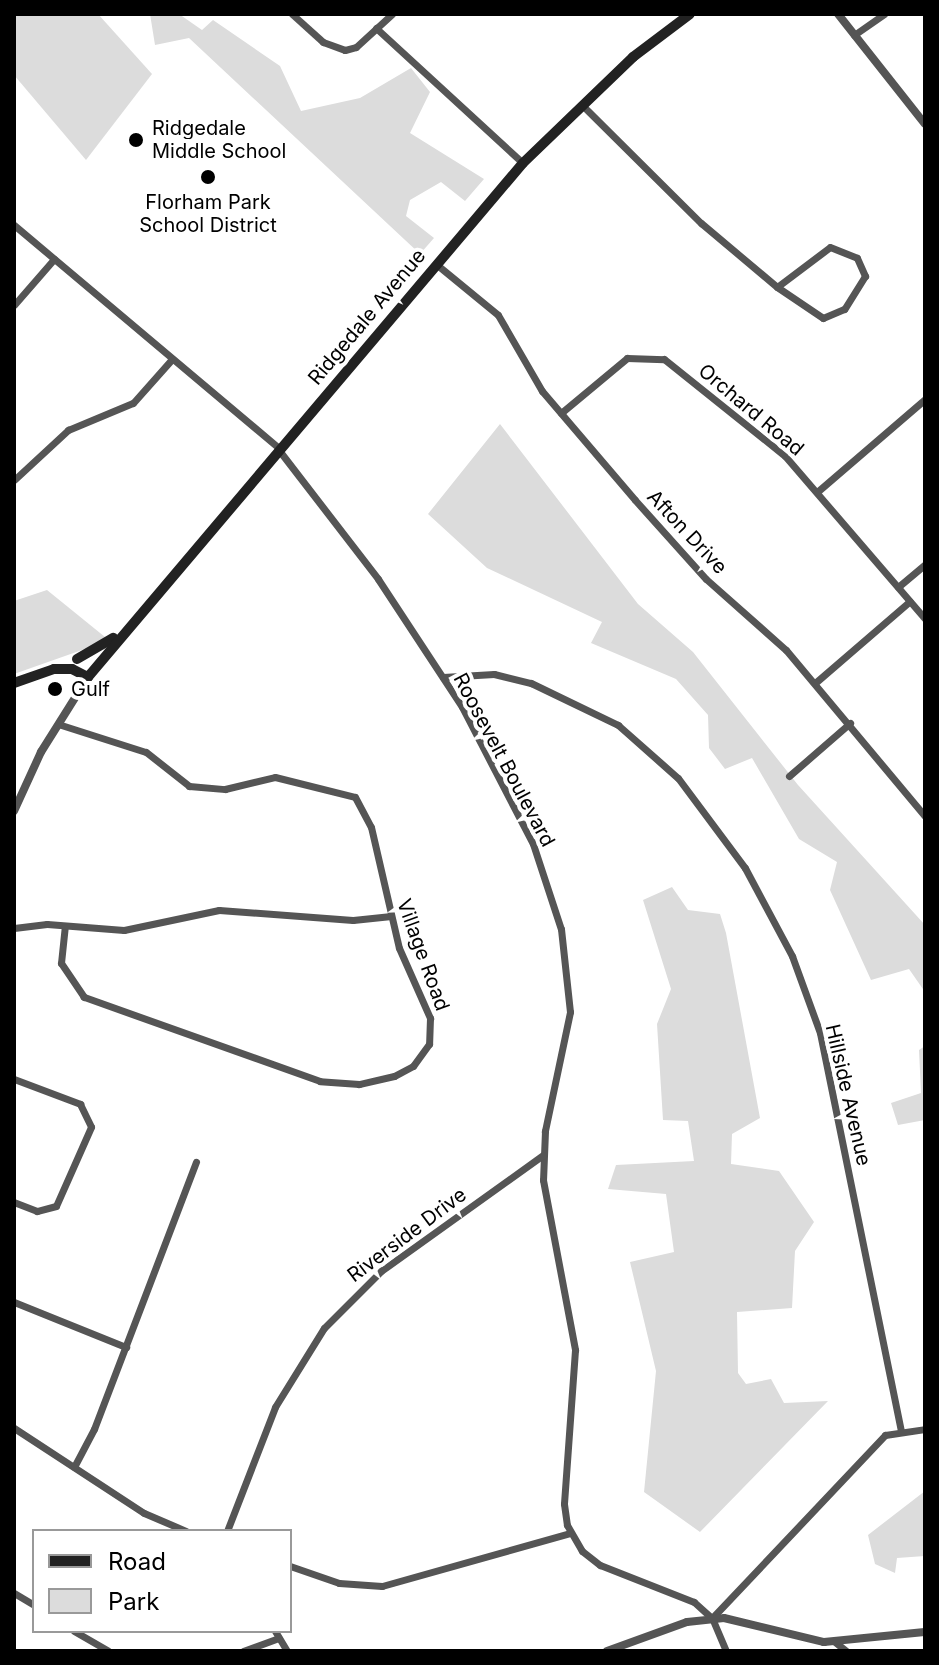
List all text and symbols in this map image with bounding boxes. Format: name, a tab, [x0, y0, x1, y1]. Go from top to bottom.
place label: Ridgedale Middle School	[152, 116, 286, 163]
marker: Ridgedale Middle School	[127, 131, 145, 149]
marker: Florham Park School District	[199, 168, 217, 186]
place label: Florham Park School District	[139, 190, 277, 237]
street label: Ridgedale Avenue	[303, 244, 431, 390]
street label: Orchard Road	[693, 359, 809, 461]
street label: Afton Drive	[642, 485, 732, 579]
street label: Roosevelt Boulevard	[448, 669, 560, 851]
place label: Gulf	[71, 677, 110, 701]
marker: Gulf	[46, 680, 64, 698]
street label: Village Road	[392, 896, 454, 1014]
street label: Hillside Avenue	[820, 1022, 876, 1168]
street label: Riverside Drive	[343, 1183, 471, 1287]
legend	[32, 1529, 292, 1633]
text: Road	[108, 1547, 166, 1576]
text: Park	[108, 1587, 159, 1616]

